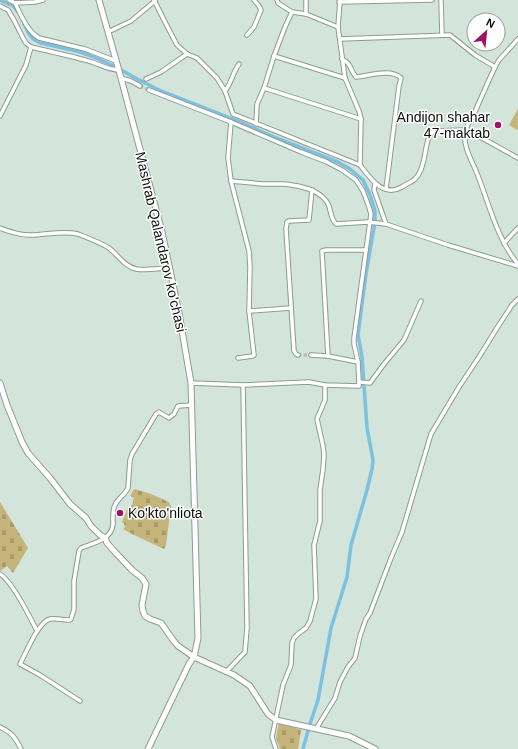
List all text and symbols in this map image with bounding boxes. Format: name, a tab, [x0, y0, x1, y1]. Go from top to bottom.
north arrow	[466, 12, 506, 52]
text: N	[484, 16, 497, 30]
place label: Andijon shahar 47-maktab	[397, 109, 490, 141]
marker: Andijon shahar 47-maktab	[493, 120, 503, 130]
street label: Mashrab Qalandarov ko'chasi	[132, 150, 190, 334]
place label: Ko'kto'nliota	[128, 505, 203, 521]
marker: Ko'kto'nliota	[115, 508, 125, 518]

